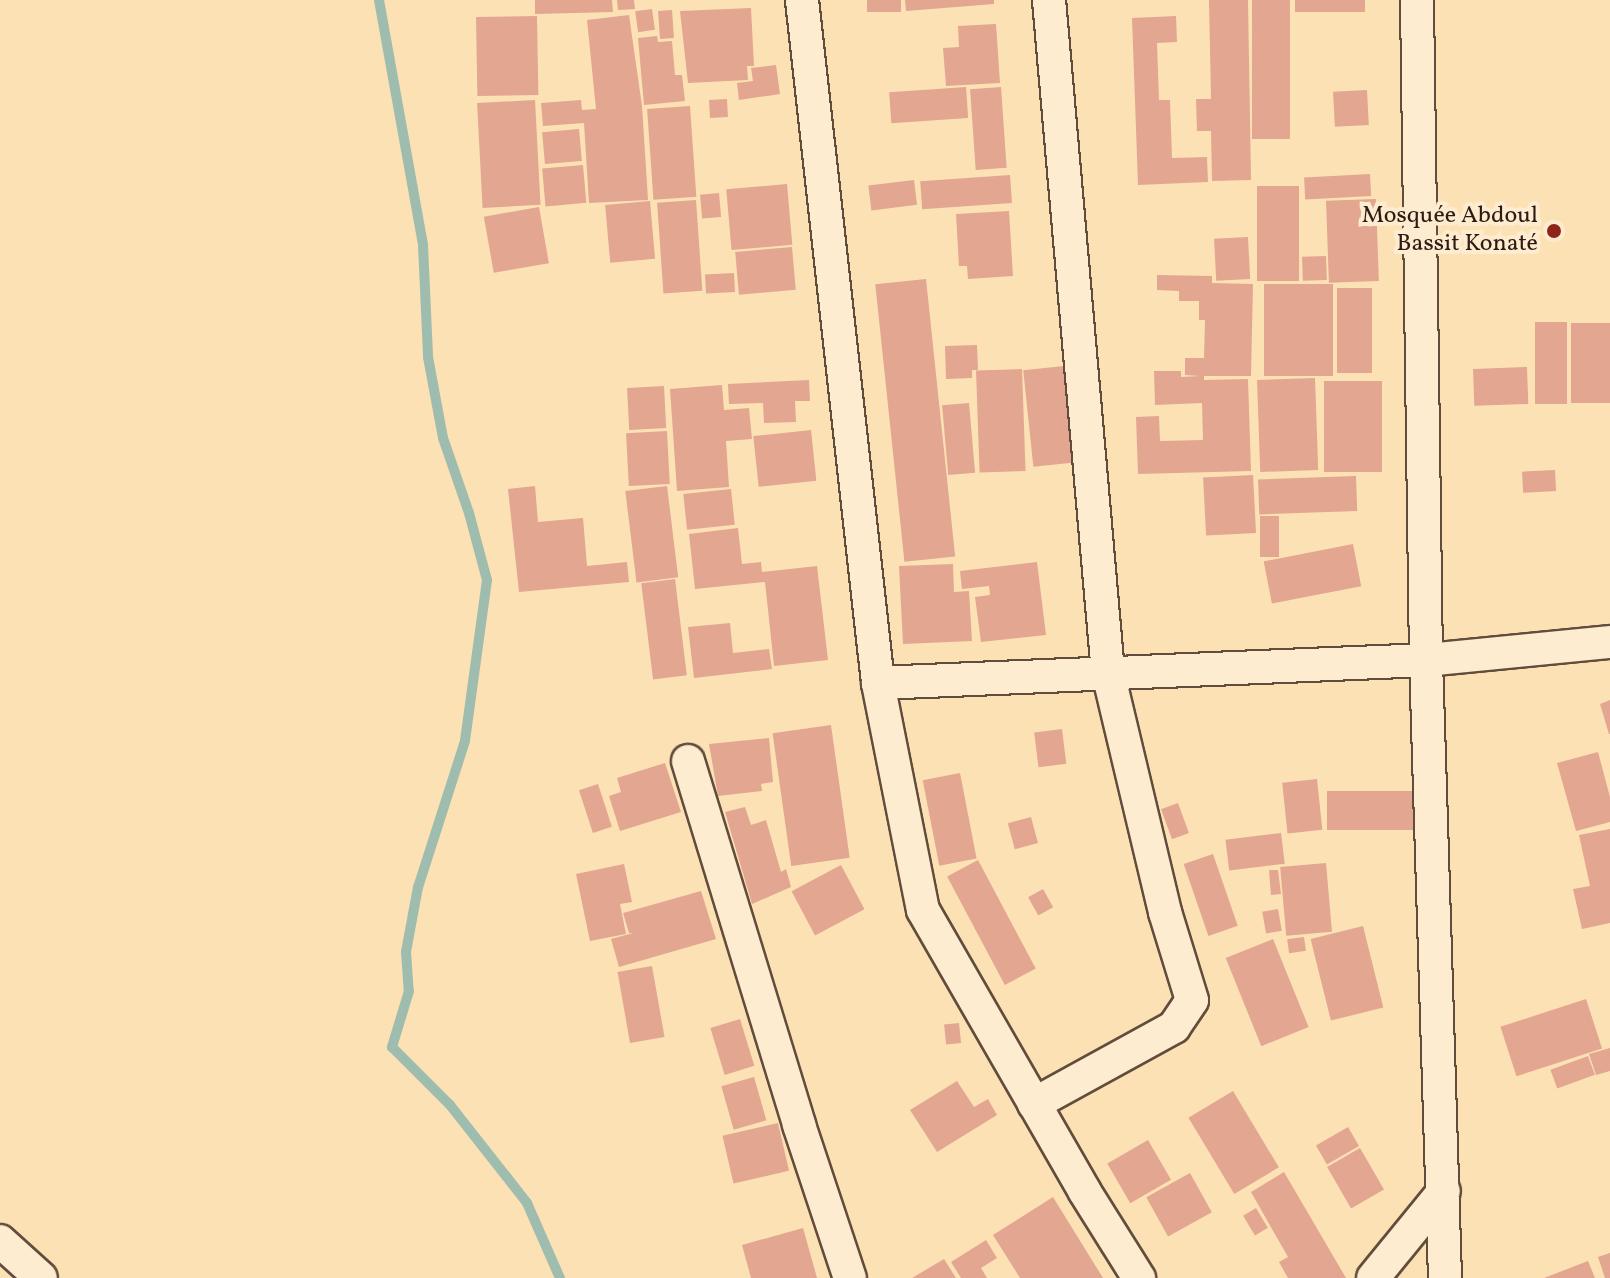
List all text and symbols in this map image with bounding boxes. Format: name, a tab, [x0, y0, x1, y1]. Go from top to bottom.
place label: Mosquée Abdoul Bassit Konaté	[1362, 203, 1538, 259]
marker: Mosquée Abdoul Bassit Konaté	[1545, 222, 1563, 240]

